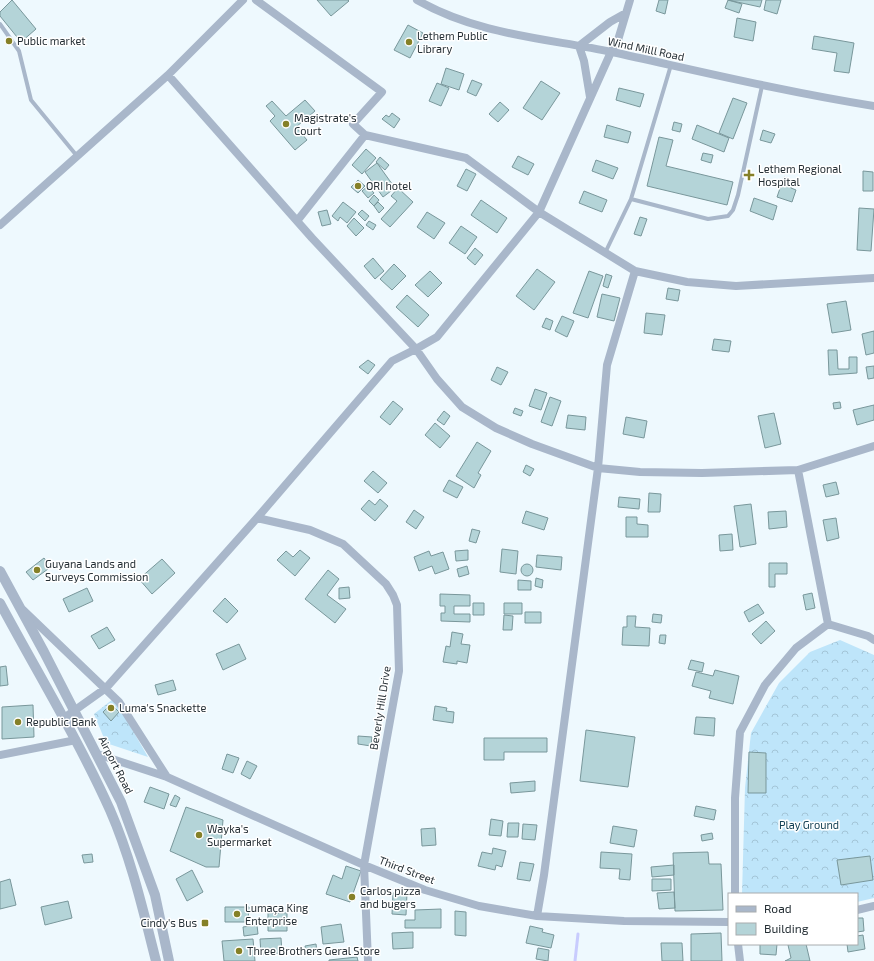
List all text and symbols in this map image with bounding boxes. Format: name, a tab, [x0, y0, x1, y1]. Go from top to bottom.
place label: Lethem Public Library	[417, 29, 488, 55]
place label: Public market	[17, 34, 85, 47]
street label: Wind Milll Road	[607, 34, 686, 63]
marker: Public market	[4, 36, 14, 46]
marker: Lethem Public Library	[404, 37, 414, 47]
place label: Magistrate's Court	[294, 111, 357, 137]
marker: Magistrate's Court	[281, 119, 291, 129]
place label: Lethem Regional Hospital	[758, 162, 842, 188]
marker: Lethem Regional Hospital	[743, 169, 755, 181]
place label: ORI hotel	[366, 179, 412, 192]
marker: ORI hotel	[353, 181, 363, 191]
place label: Guyana Lands and Surveys Commission	[45, 557, 148, 583]
marker: Guyana Lands and Surveys Commission	[32, 565, 42, 575]
street label: Beverly Hill Drive	[366, 665, 393, 751]
place label: Luma's Snackette	[119, 701, 207, 714]
marker: Luma's Snackette	[106, 703, 116, 713]
place label: Republic Bank	[26, 715, 97, 728]
marker: Republic Bank	[13, 717, 23, 727]
street label: Airport Road	[96, 734, 137, 796]
park label: Play Ground	[779, 818, 839, 831]
place label: Wayka's Supermarket	[207, 822, 272, 848]
marker: Wayka's Supermarket	[194, 830, 204, 840]
street label: Third Street	[377, 853, 437, 886]
place label: Carlos pizza and bugers	[360, 884, 421, 910]
marker: Carlos pizza and bugers	[347, 892, 357, 902]
legend	[728, 893, 858, 945]
place label: Lumaça King Enterprise	[245, 901, 308, 927]
text: Road	[764, 901, 792, 915]
marker: Lumaça King Enterprise	[232, 909, 242, 919]
place label: Cindy's Bus	[140, 916, 197, 929]
marker: Cindy's Bus	[200, 918, 210, 928]
text: Building	[764, 921, 809, 935]
place label: Three Brothers Geral Store	[247, 944, 380, 957]
marker: Three Brothers Geral Store	[234, 946, 244, 956]

